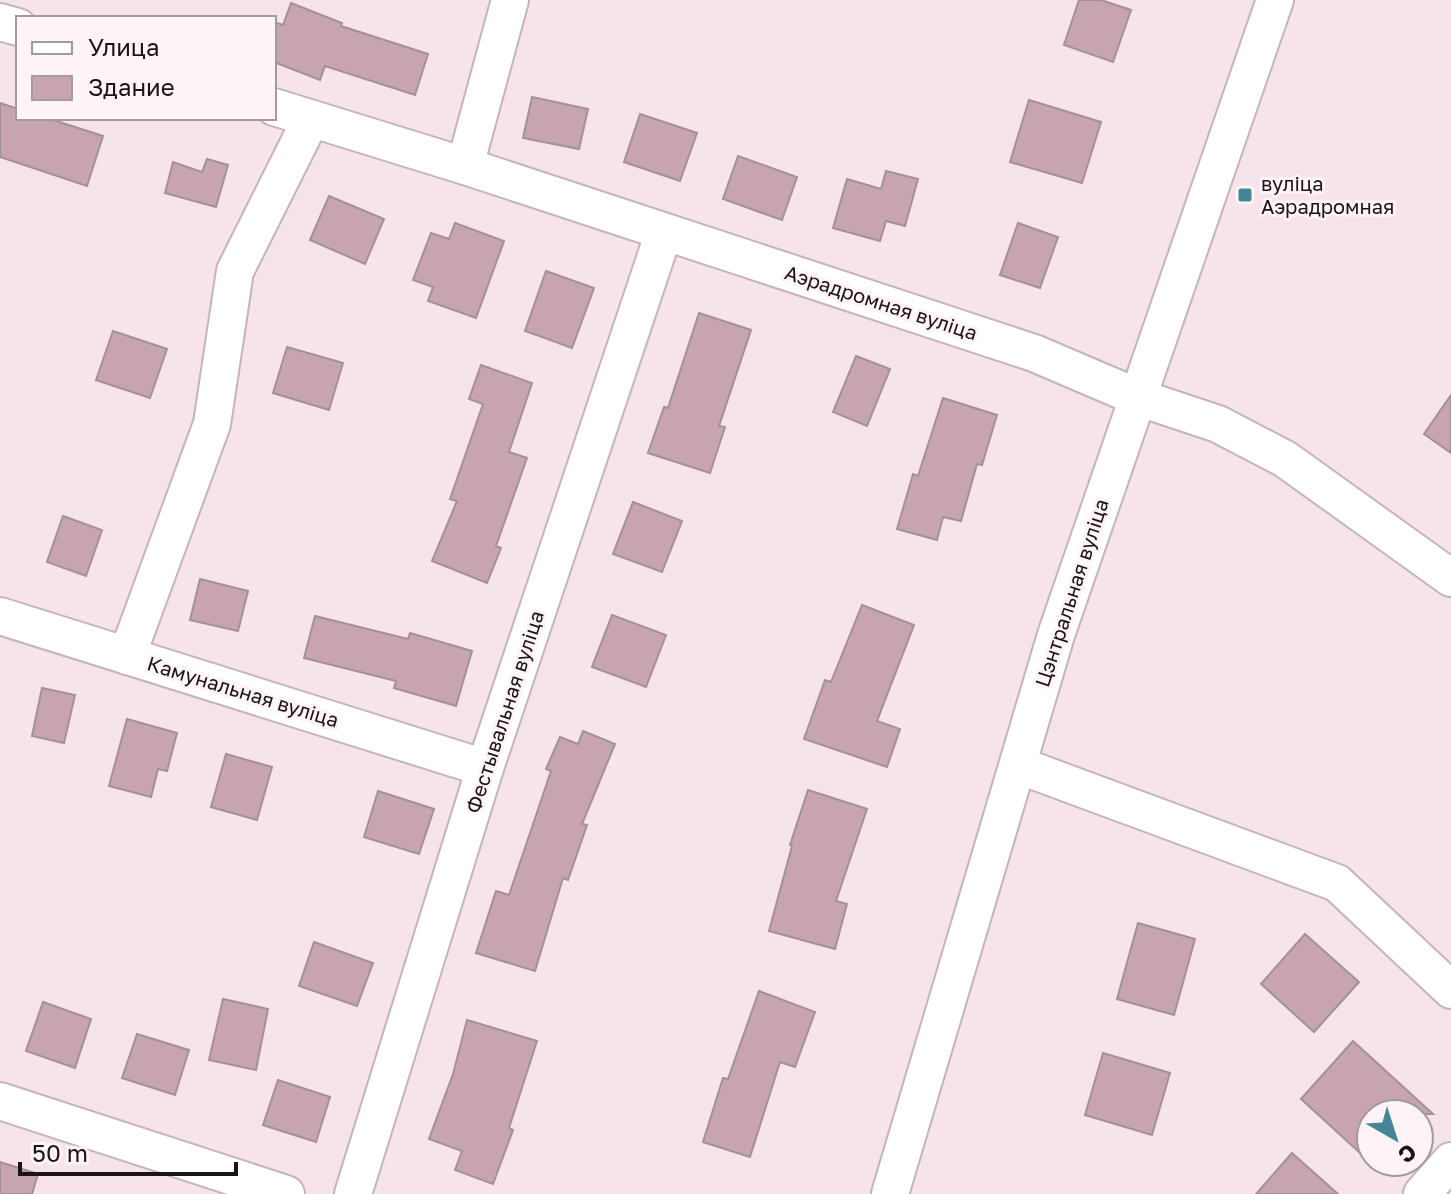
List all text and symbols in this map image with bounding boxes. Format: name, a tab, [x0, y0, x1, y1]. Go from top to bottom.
legend	[16, 16, 276, 120]
text: Улица	[88, 32, 160, 61]
text: Здание	[88, 72, 175, 101]
place label: вуліца Аэрадромная	[1261, 171, 1394, 218]
marker: вуліца Аэрадромная	[1236, 186, 1254, 204]
street label: Аэрадромная вуліца	[782, 260, 981, 345]
street label: Цэнтральная вуліца	[1029, 496, 1113, 690]
street label: Фестывальная вуліца	[460, 607, 548, 816]
street label: Камунальная вуліца	[145, 650, 342, 732]
north arrow	[1355, 1098, 1435, 1178]
scale bar	[20, 1126, 236, 1176]
text: 50 m	[32, 1138, 88, 1167]
text: С	[1393, 1139, 1422, 1169]

